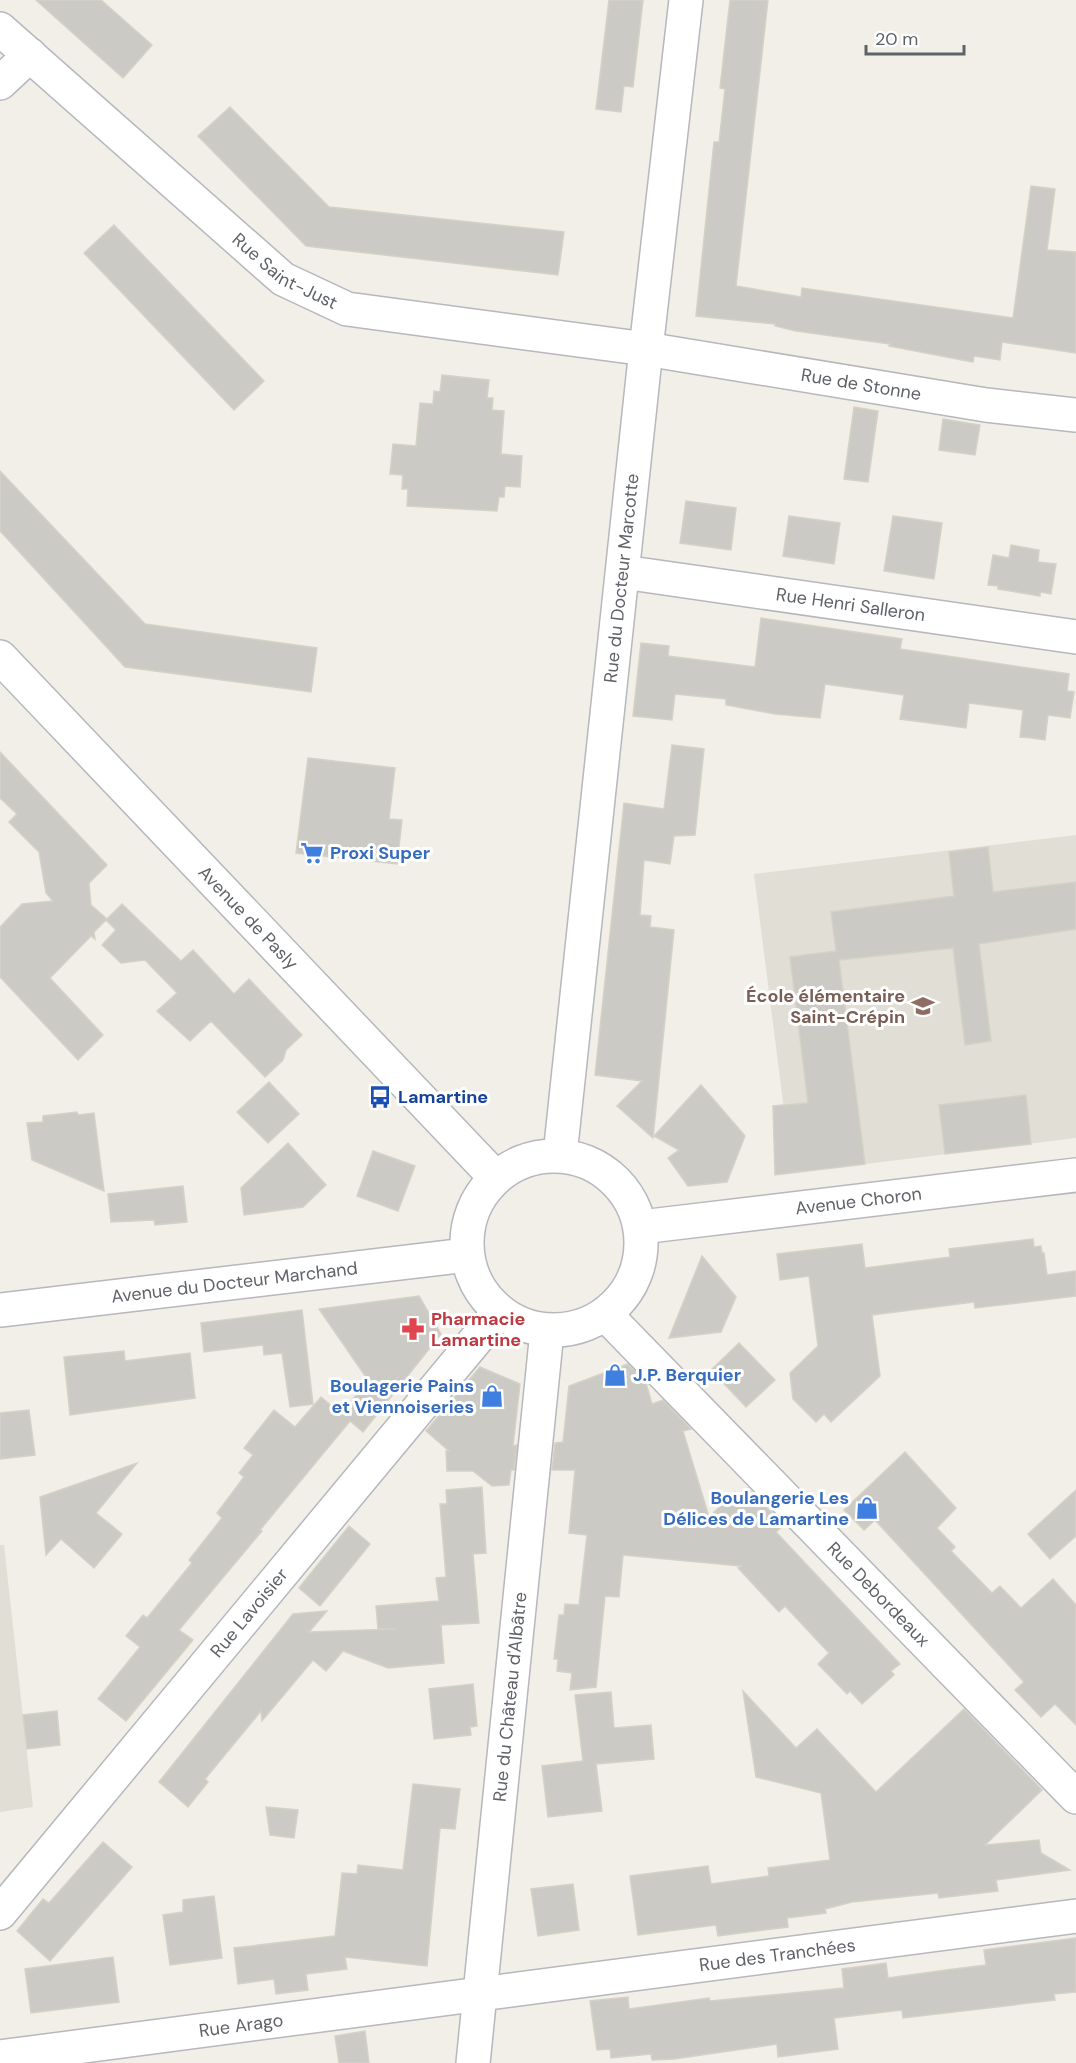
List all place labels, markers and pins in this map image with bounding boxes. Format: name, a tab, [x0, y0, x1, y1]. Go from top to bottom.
supermarket icon: Proxi Super	[299, 840, 325, 866]
place label: Proxi Super	[330, 841, 430, 865]
place label: École élémentaire Saint-Crépin	[746, 984, 905, 1029]
school or university icon: École élémentaire Saint-Crépin	[910, 993, 936, 1019]
bus stop icon: Lamartine	[367, 1084, 393, 1110]
place label: Lamartine	[398, 1085, 488, 1109]
place label: Pharmacie Lamartine	[431, 1307, 525, 1352]
pharmacy icon: Pharmacie Lamartine	[400, 1316, 426, 1342]
shop icon: J.P. Berquier	[602, 1362, 628, 1388]
place label: J.P. Berquier	[633, 1363, 741, 1387]
place label: Boulagerie Pains et Viennoiseries	[330, 1374, 474, 1419]
shop icon: Boulagerie Pains et Viennoiseries	[479, 1383, 505, 1409]
place label: Boulangerie Les Délices de Lamartine	[663, 1486, 849, 1531]
shop icon: Boulangerie Les Délices de Lamartine	[854, 1495, 880, 1521]

